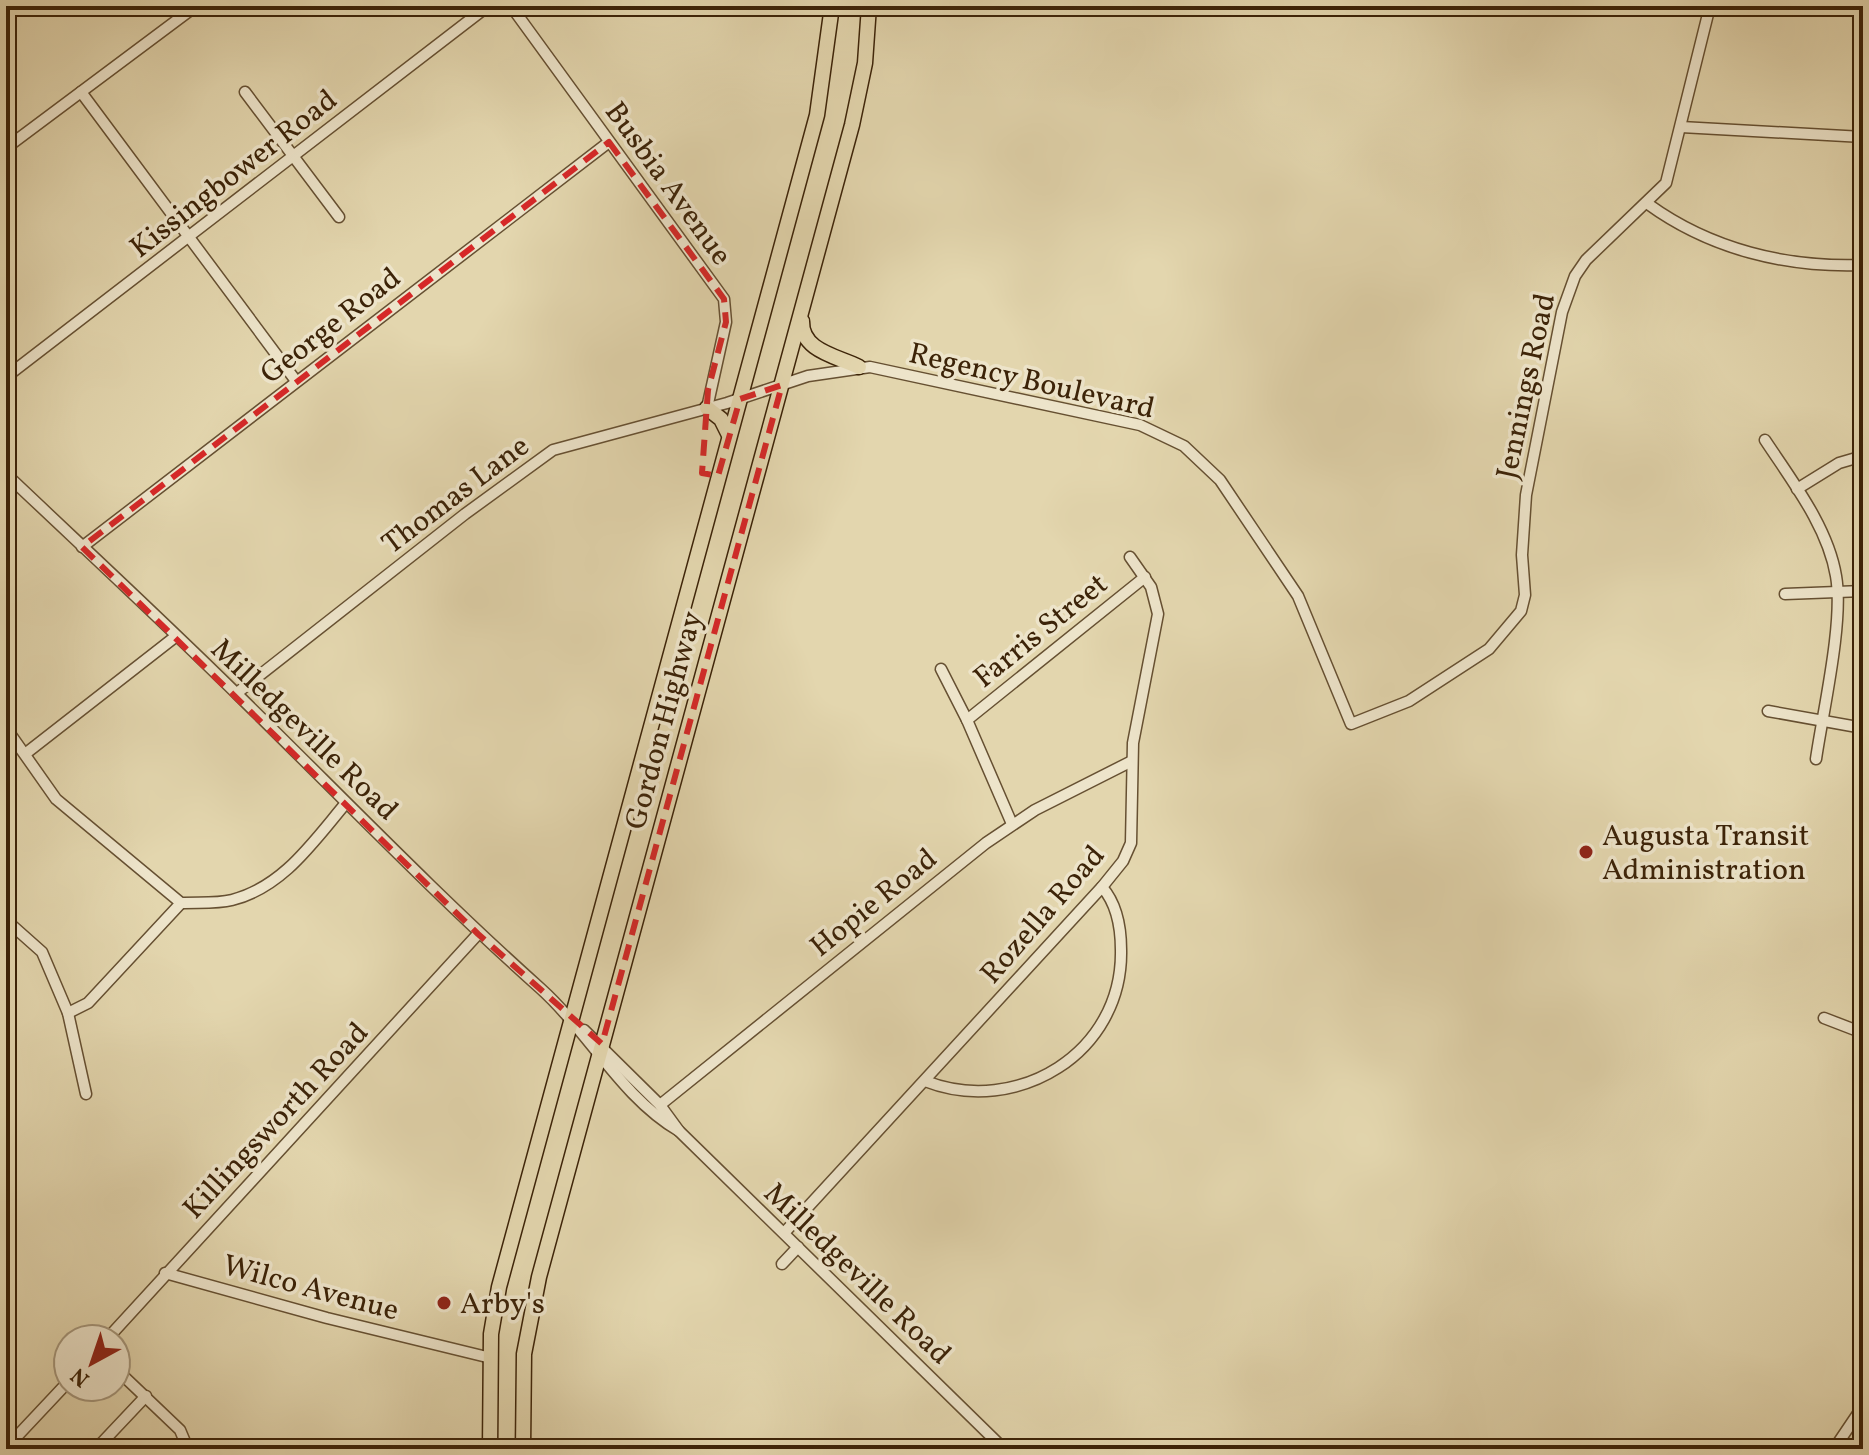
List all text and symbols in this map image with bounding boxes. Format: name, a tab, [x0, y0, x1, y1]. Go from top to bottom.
street label: Kissingbower Road	[122, 80, 347, 269]
street label: Busbia Avenue	[594, 94, 741, 275]
street label: George Road	[252, 258, 410, 395]
street label: Jennings Road	[1487, 290, 1567, 483]
street label: Regency Boulevard	[905, 333, 1159, 431]
street label: Thomas Lane	[374, 426, 539, 565]
street label: Farris Street	[965, 564, 1117, 699]
street label: Gordon Highway	[616, 607, 714, 834]
street label: Milledgeville Road	[201, 630, 407, 831]
place label: Augusta Transit Administration	[1602, 816, 1809, 892]
street label: Rozella Road	[971, 837, 1116, 994]
street label: Hopie Road	[802, 839, 947, 968]
marker: Augusta Transit Administration	[1577, 843, 1595, 861]
street label: Killingsworth Road	[174, 1014, 379, 1229]
street label: Milledgeville Road	[754, 1174, 960, 1375]
street label: Wilco Avenue	[218, 1245, 403, 1333]
place label: Arby's	[460, 1284, 545, 1326]
marker: Arby's	[435, 1294, 453, 1312]
north arrow	[52, 1323, 132, 1403]
text: N	[65, 1359, 97, 1393]

